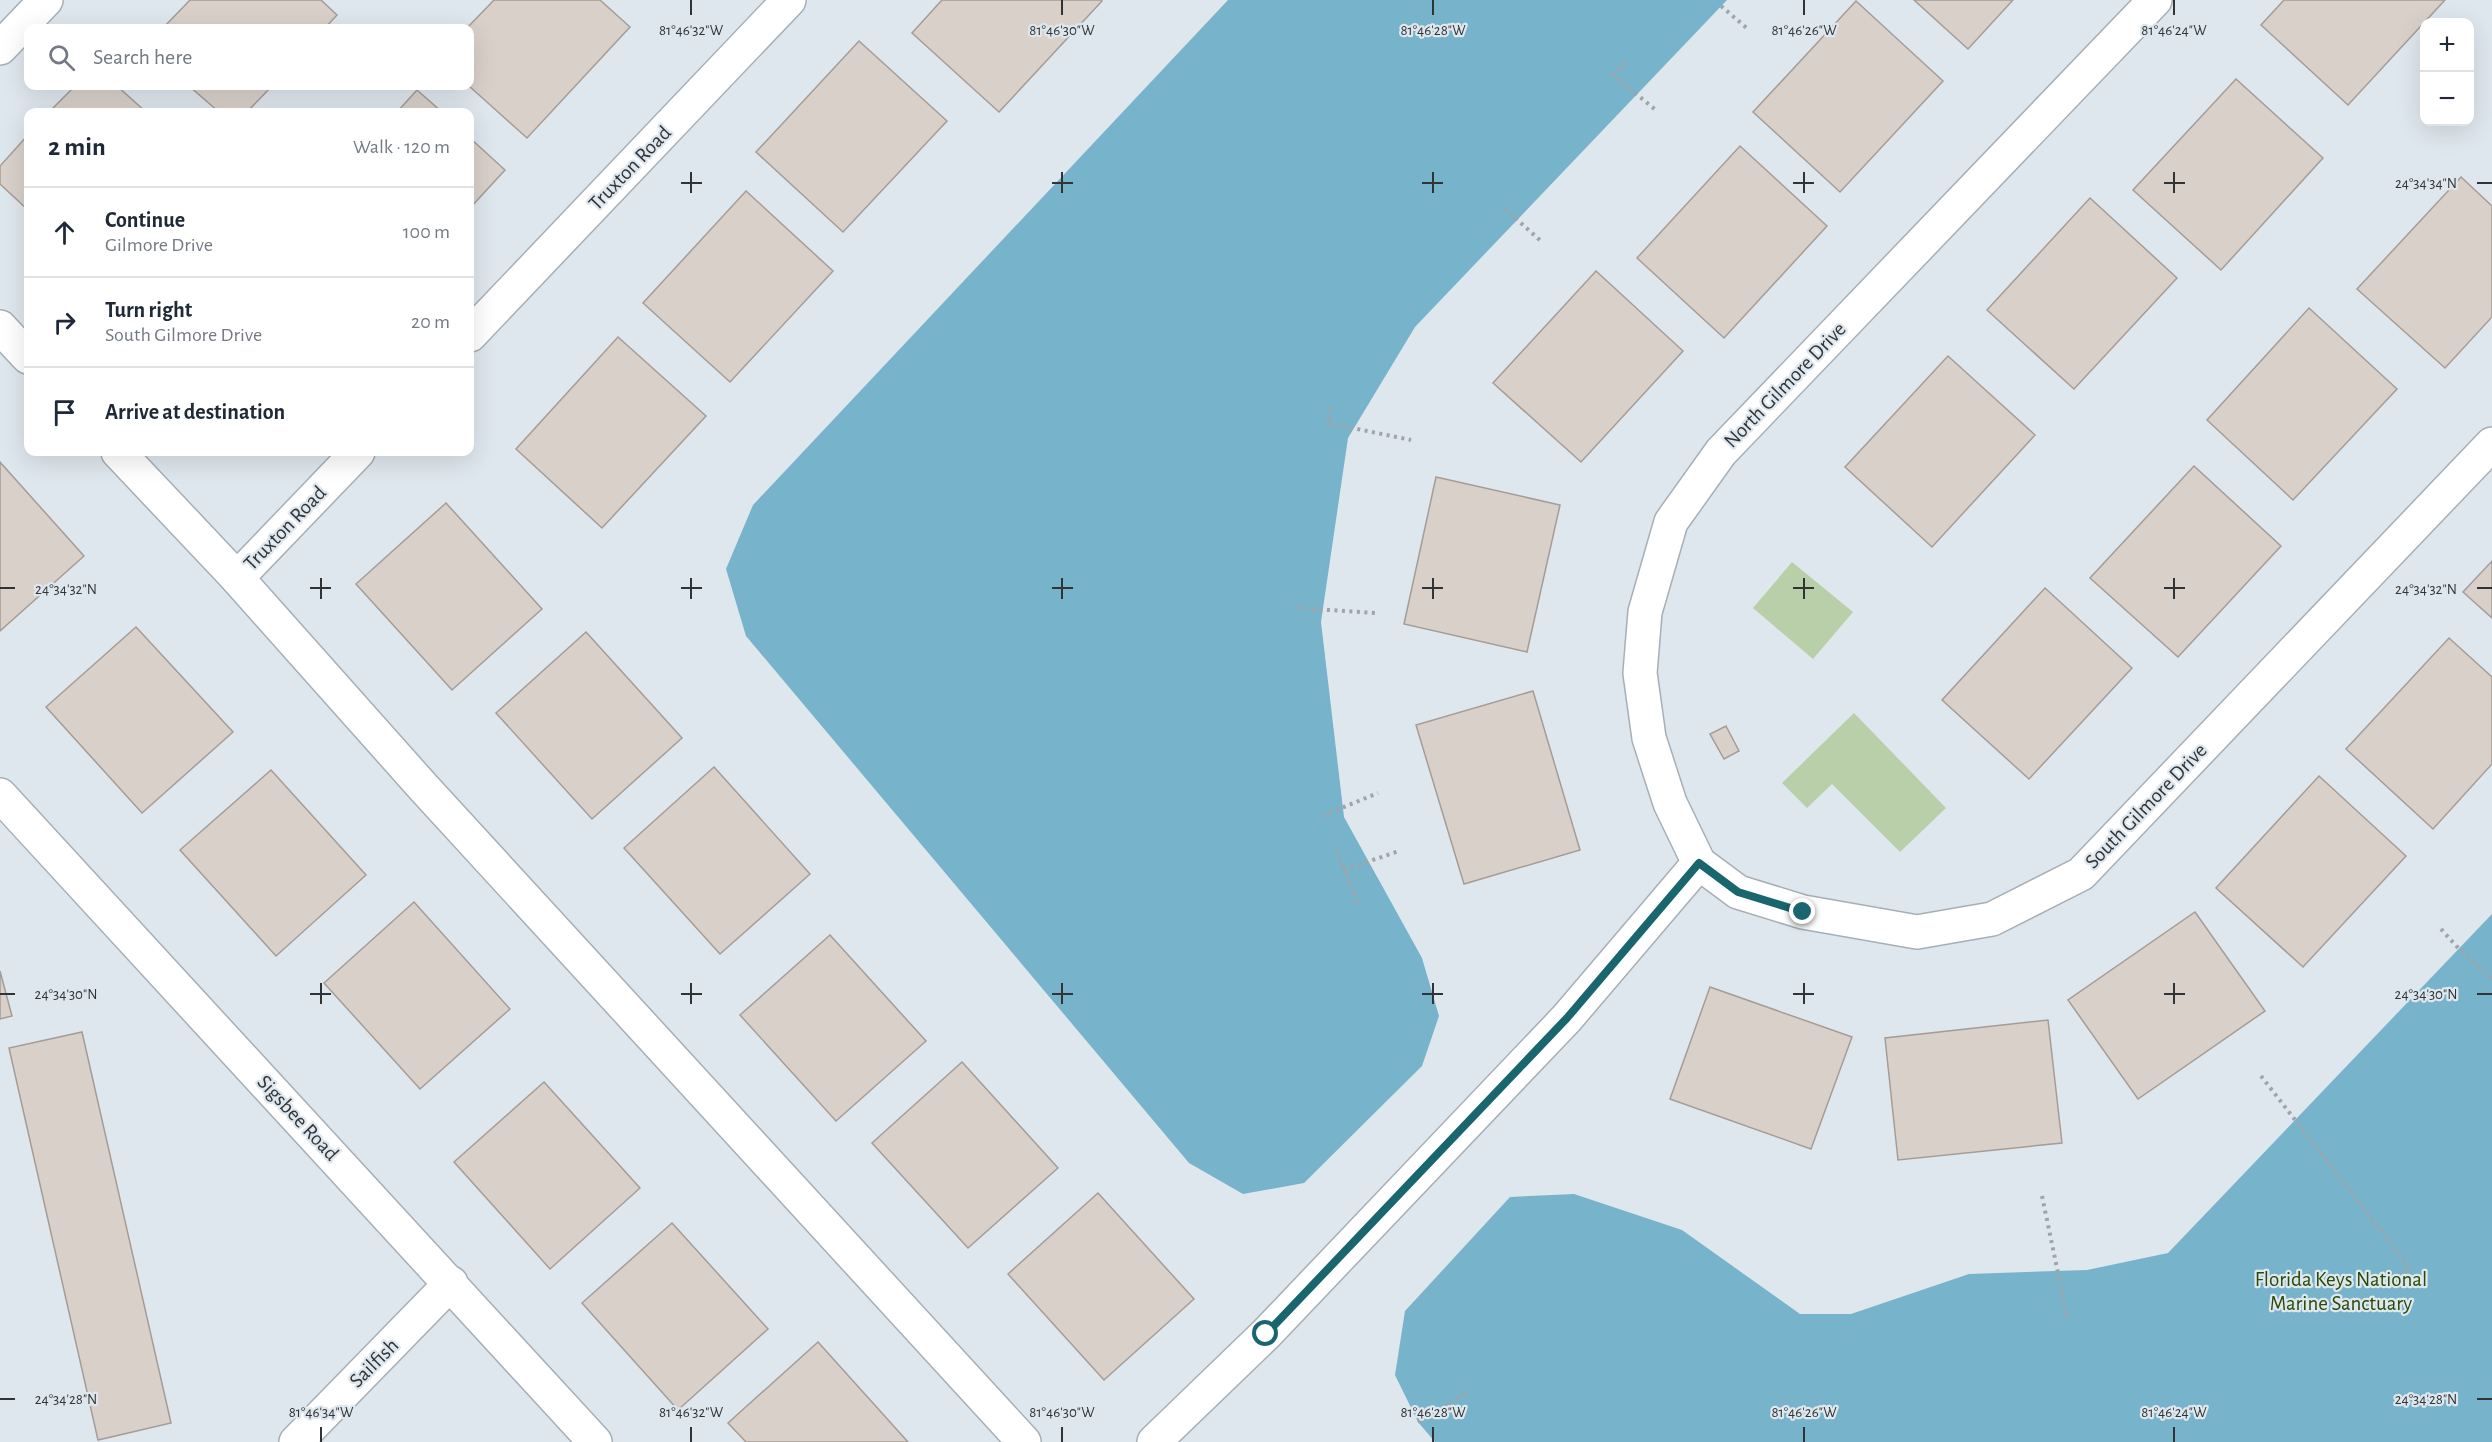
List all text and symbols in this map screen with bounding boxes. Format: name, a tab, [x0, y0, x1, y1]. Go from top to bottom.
map controls	[2420, 18, 2474, 126]
button: +	[2420, 18, 2474, 72]
text: 81°46'32"W	[659, 23, 724, 38]
text: 81°46'30"W	[1029, 23, 1095, 38]
text: 81°46'28"W	[1400, 23, 1466, 38]
text: 81°46'26"W	[1771, 23, 1837, 38]
text: 81°46'24"W	[2141, 23, 2207, 38]
search box	[24, 24, 474, 90]
icon: search	[45, 41, 78, 74]
text: Search here	[93, 46, 192, 68]
button: −	[2420, 72, 2474, 126]
street label: Truxton Road	[585, 122, 675, 214]
text: 2 min	[48, 134, 106, 160]
text: Walk · 120 m	[353, 137, 450, 157]
text: 24°34'34"N	[2395, 176, 2457, 191]
text: Continue	[105, 209, 185, 231]
icon: ahead	[48, 216, 81, 249]
text: 100 m	[403, 222, 450, 242]
text: Gilmore Drive	[105, 235, 213, 255]
text: Turn right	[105, 299, 192, 321]
icon: right	[48, 306, 81, 339]
text: 20 m	[411, 312, 450, 332]
street label: North Gilmore Drive	[1720, 318, 1850, 452]
text: South Gilmore Drive	[105, 325, 262, 345]
icon: arrive	[48, 396, 81, 429]
text: Arrive at destination	[105, 401, 285, 423]
street label: Truxton Road	[240, 482, 330, 574]
text: 24°34'32"N	[35, 582, 97, 597]
text: 24°34'32"N	[2395, 582, 2457, 597]
street label: South Gilmore Drive	[2081, 739, 2211, 873]
route end	[1789, 898, 1815, 924]
text: 24°34'30"N	[35, 987, 97, 1002]
text: 24°34'30"N	[2395, 987, 2457, 1002]
street label: Sigsbee Road	[253, 1071, 343, 1165]
park label: Florida Keys National Marine Sanctuary	[2255, 1269, 2427, 1314]
route start	[1252, 1320, 1278, 1346]
street label: Sailfish	[345, 1334, 403, 1392]
text: 24°34'28"N	[35, 1392, 97, 1407]
text: 24°34'28"N	[2395, 1392, 2457, 1407]
text: 81°46'34"W	[289, 1405, 354, 1420]
text: 81°46'32"W	[659, 1405, 724, 1420]
text: 81°46'30"W	[1029, 1405, 1095, 1420]
text: 81°46'28"W	[1400, 1405, 1466, 1420]
text: 81°46'26"W	[1771, 1405, 1837, 1420]
text: 81°46'24"W	[2141, 1405, 2207, 1420]

